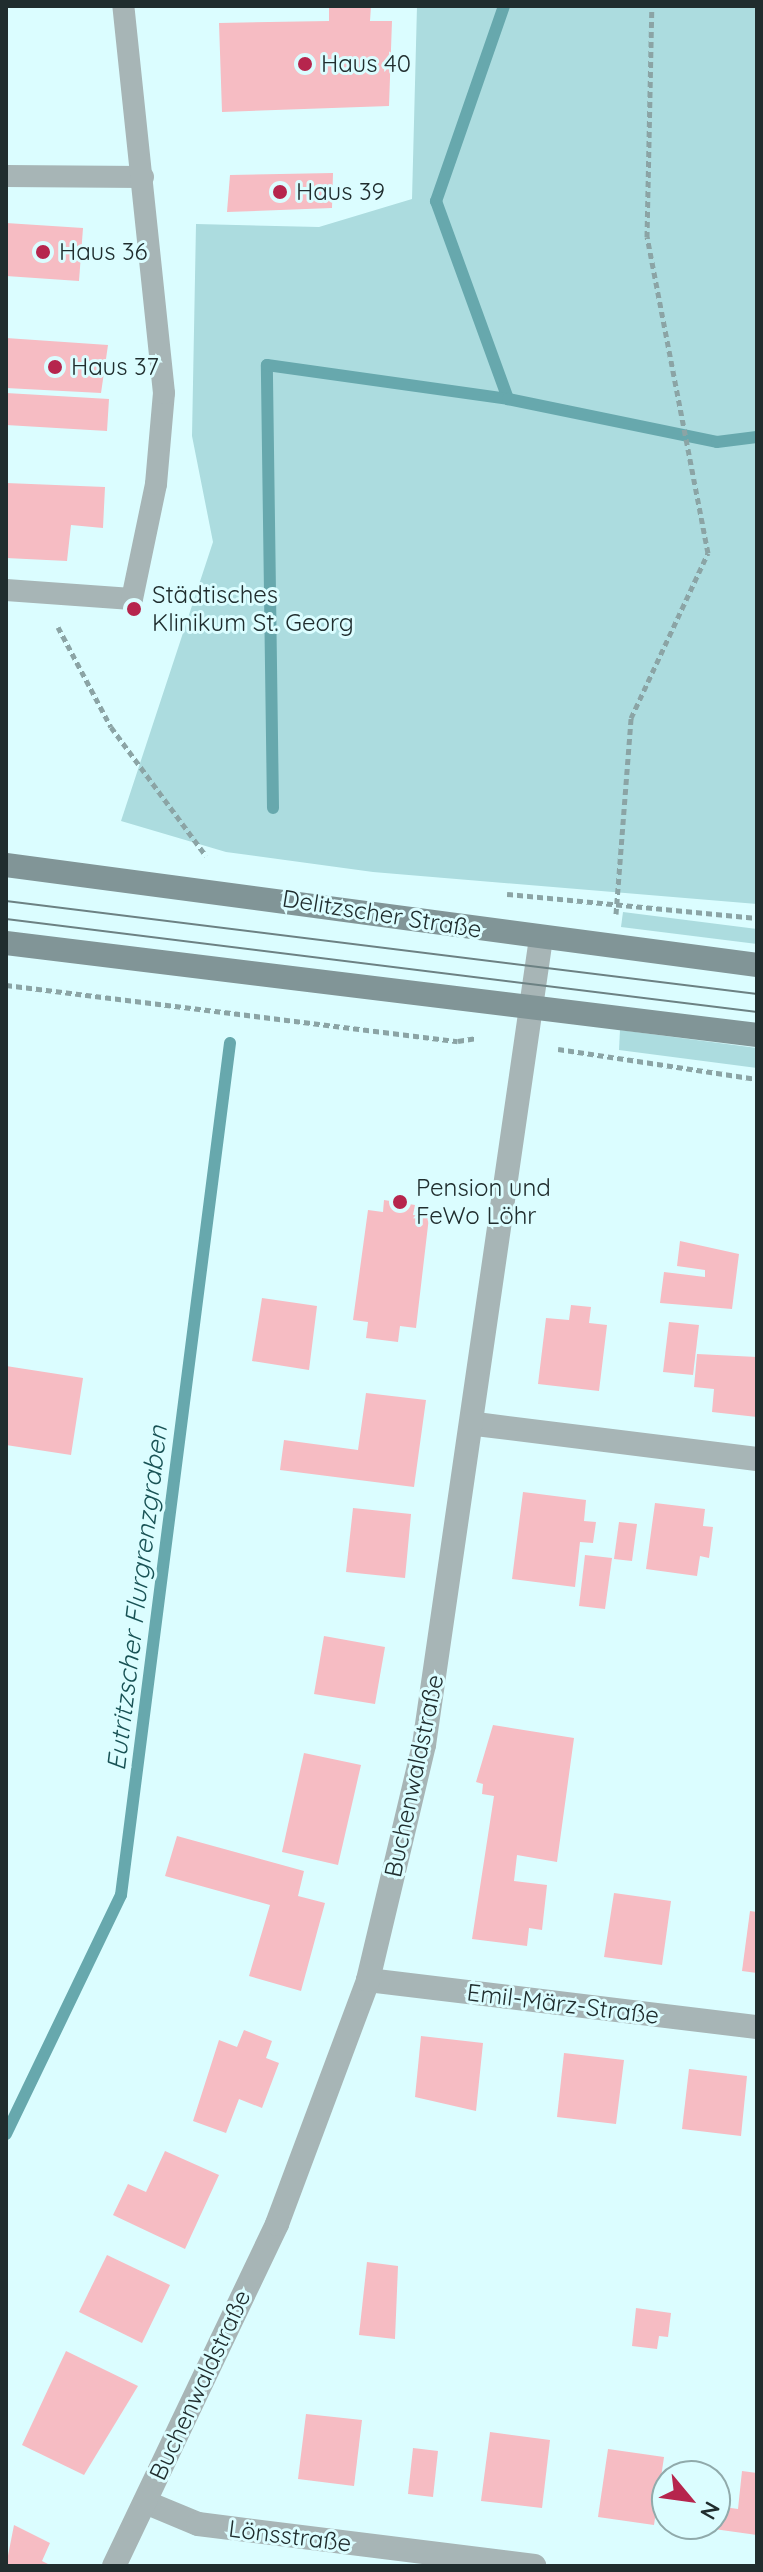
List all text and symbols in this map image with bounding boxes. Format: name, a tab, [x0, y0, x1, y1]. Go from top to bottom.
place label: Haus 40	[321, 50, 411, 78]
marker: Haus 40	[296, 55, 314, 73]
place label: Haus 39	[296, 178, 385, 206]
marker: Haus 39	[271, 183, 289, 201]
place label: Haus 36	[59, 238, 148, 266]
marker: Haus 36	[34, 243, 52, 261]
place label: Haus 37	[71, 353, 159, 381]
marker: Haus 37	[46, 358, 64, 376]
place label: Städtisches Klinikum St. Georg	[152, 581, 354, 637]
marker: Städtisches Klinikum St. Georg	[123, 598, 145, 620]
street label: Delitzscher Straße	[280, 884, 484, 944]
place label: Pension und FeWo Löhr	[416, 1174, 551, 1230]
marker: Pension und FeWo Löhr	[391, 1193, 409, 1211]
water label: Eutritzscher Flurgrenzgraben	[100, 1424, 174, 1772]
street label: Buchenwaldstraße	[378, 1672, 450, 1880]
street label: Emil-März-Straße	[465, 1978, 661, 2030]
street label: Buchenwaldstraße	[143, 2285, 257, 2485]
north arrow	[651, 2460, 731, 2540]
text: N	[694, 2497, 726, 2525]
street label: Lönsstraße	[227, 2514, 353, 2558]

